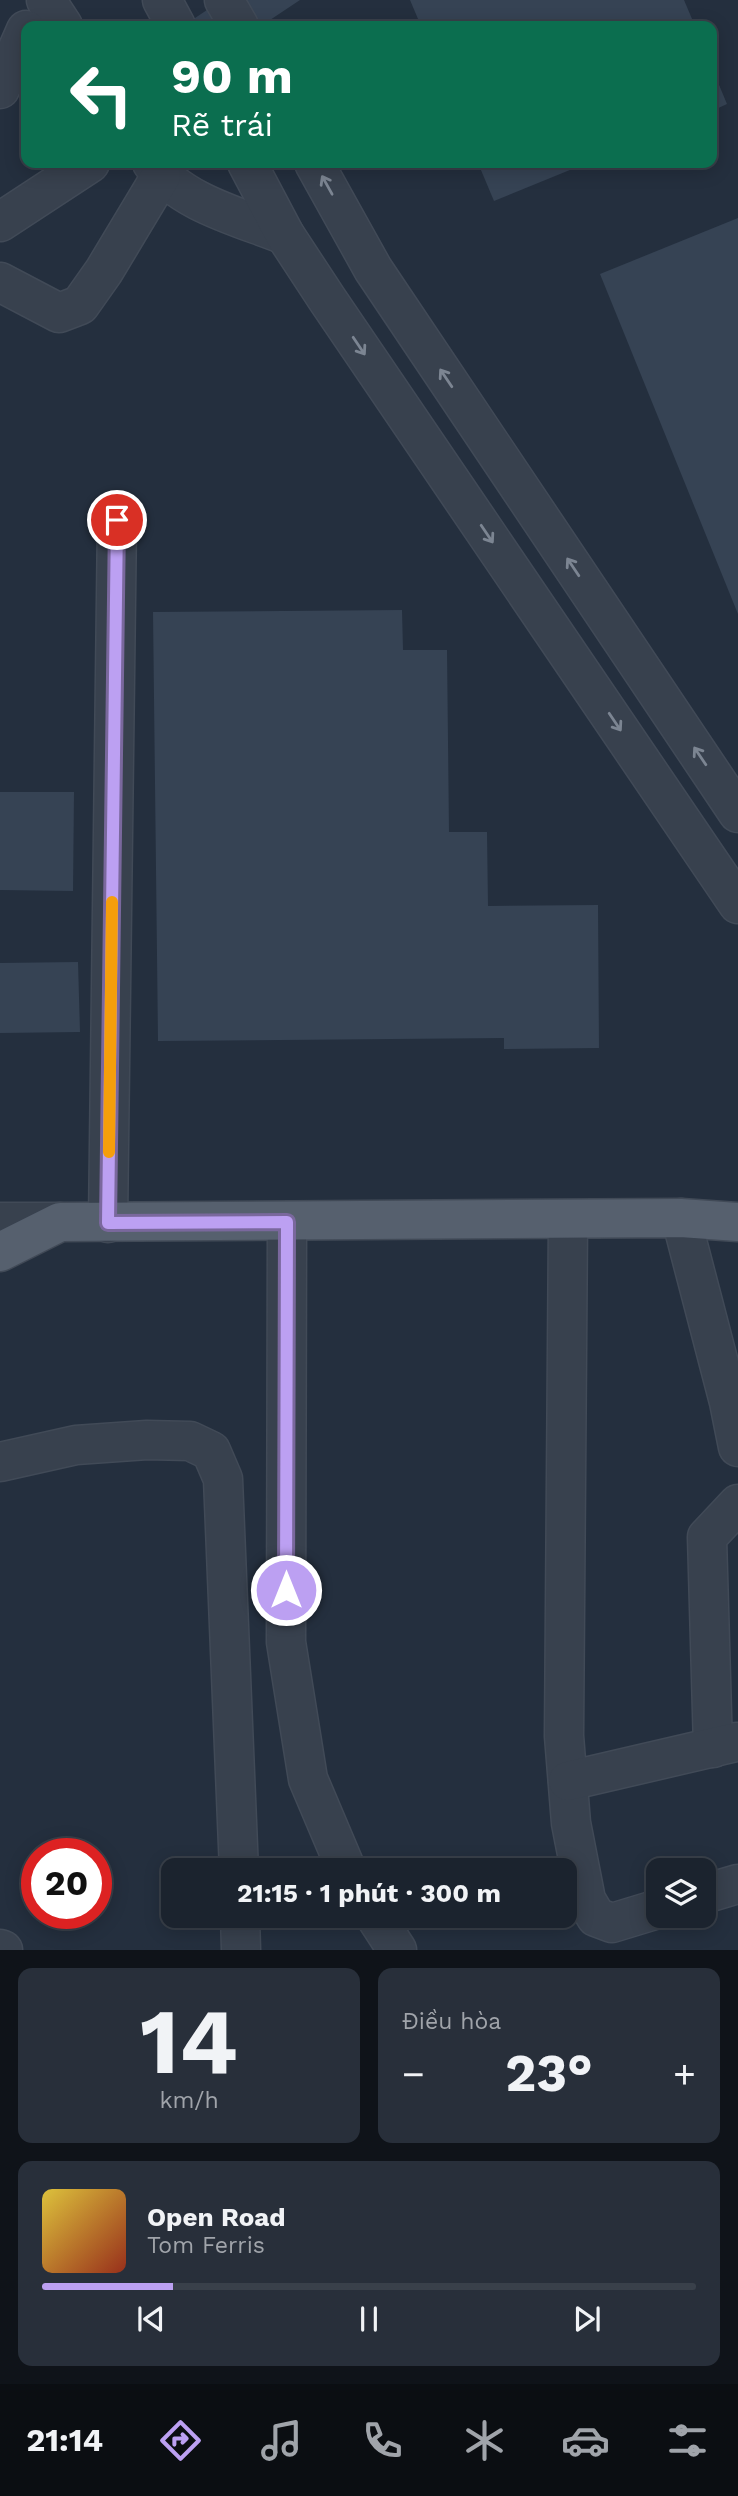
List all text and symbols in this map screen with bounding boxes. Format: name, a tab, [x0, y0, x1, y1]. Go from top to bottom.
text: 90 m	[171, 47, 293, 105]
icon: left	[56, 49, 147, 140]
text: Rẽ trái	[171, 106, 273, 144]
one-way arrow	[320, 175, 333, 196]
one-way arrow	[352, 336, 366, 355]
one-way arrow	[439, 369, 454, 388]
pin	[87, 490, 147, 550]
icon: arrive	[98, 501, 136, 539]
one-way arrow	[480, 524, 494, 543]
one-way arrow	[566, 558, 580, 577]
one-way arrow	[608, 712, 622, 732]
one-way arrow	[693, 747, 707, 766]
position arrow	[249, 1553, 323, 1627]
speed limit sign: 20	[21, 1838, 112, 1929]
map controls	[646, 1858, 716, 1928]
button: layers	[646, 1858, 716, 1928]
text: 21:15 · 1 phút · 300 m	[237, 1878, 501, 1908]
text: 14	[140, 1988, 238, 2095]
text: Điều hòa	[402, 2008, 501, 2035]
text: 23°	[505, 2043, 593, 2104]
text: −	[402, 2052, 425, 2096]
text: +	[673, 2052, 696, 2096]
text: km/h	[159, 2087, 219, 2114]
text: Open Road	[147, 2202, 285, 2232]
text: Tom Ferris	[147, 2232, 265, 2259]
icon: previous	[132, 2300, 170, 2338]
icon: pause	[350, 2300, 388, 2338]
icon: next	[568, 2300, 606, 2338]
icon: directions	[156, 2416, 205, 2465]
icon: music	[257, 2416, 306, 2465]
icon: phone	[358, 2416, 407, 2465]
icon: climate	[460, 2416, 509, 2465]
icon: car	[561, 2416, 610, 2465]
icon: filters	[663, 2416, 712, 2465]
text: 21:14	[26, 2421, 103, 2459]

